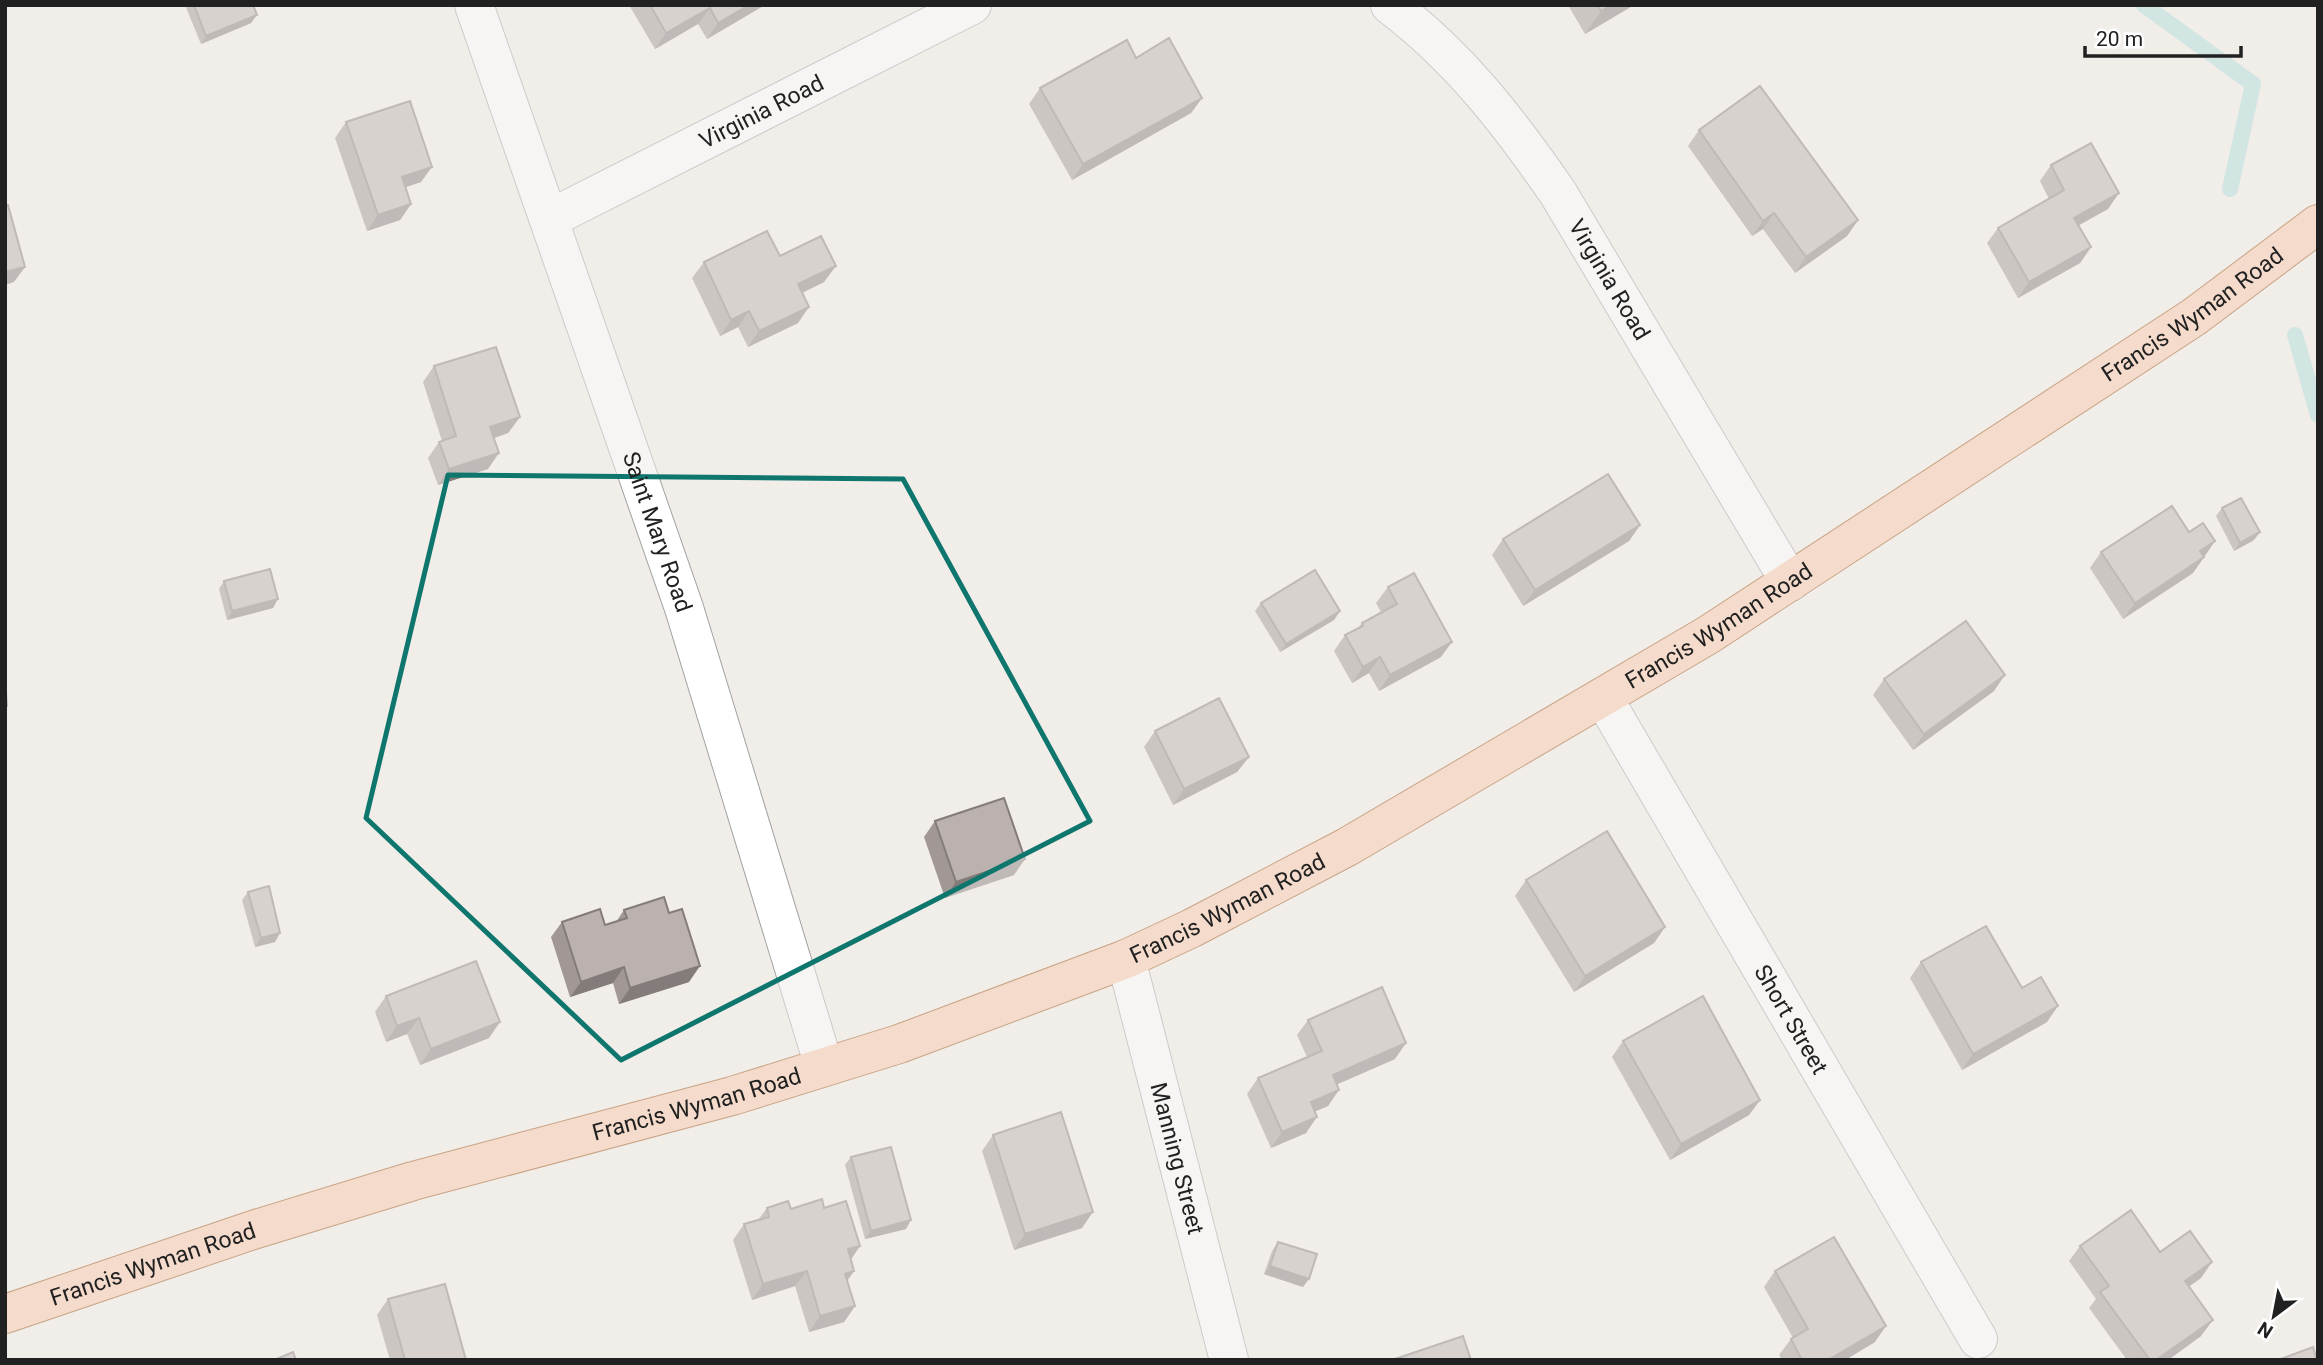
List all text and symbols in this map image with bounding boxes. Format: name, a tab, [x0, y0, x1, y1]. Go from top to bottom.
scale bar	[2085, 14, 2241, 58]
text: 20 m	[2096, 27, 2143, 51]
street label: Virginia Road	[695, 69, 828, 155]
street label: Virginia Road	[1563, 215, 1656, 345]
street label: Francis Wyman Road	[2097, 242, 2289, 388]
street label: Saint Mary Road	[617, 448, 697, 616]
street label: Francis Wyman Road	[1621, 558, 1817, 695]
street label: Francis Wyman Road	[1126, 848, 1330, 969]
street label: Short Street	[1748, 960, 1833, 1079]
street label: Francis Wyman Road	[589, 1062, 804, 1147]
street label: Manning Street	[1144, 1080, 1209, 1237]
street label: Francis Wyman Road	[47, 1217, 259, 1312]
north arrow	[2239, 1281, 2309, 1351]
text: N	[2253, 1317, 2277, 1343]

